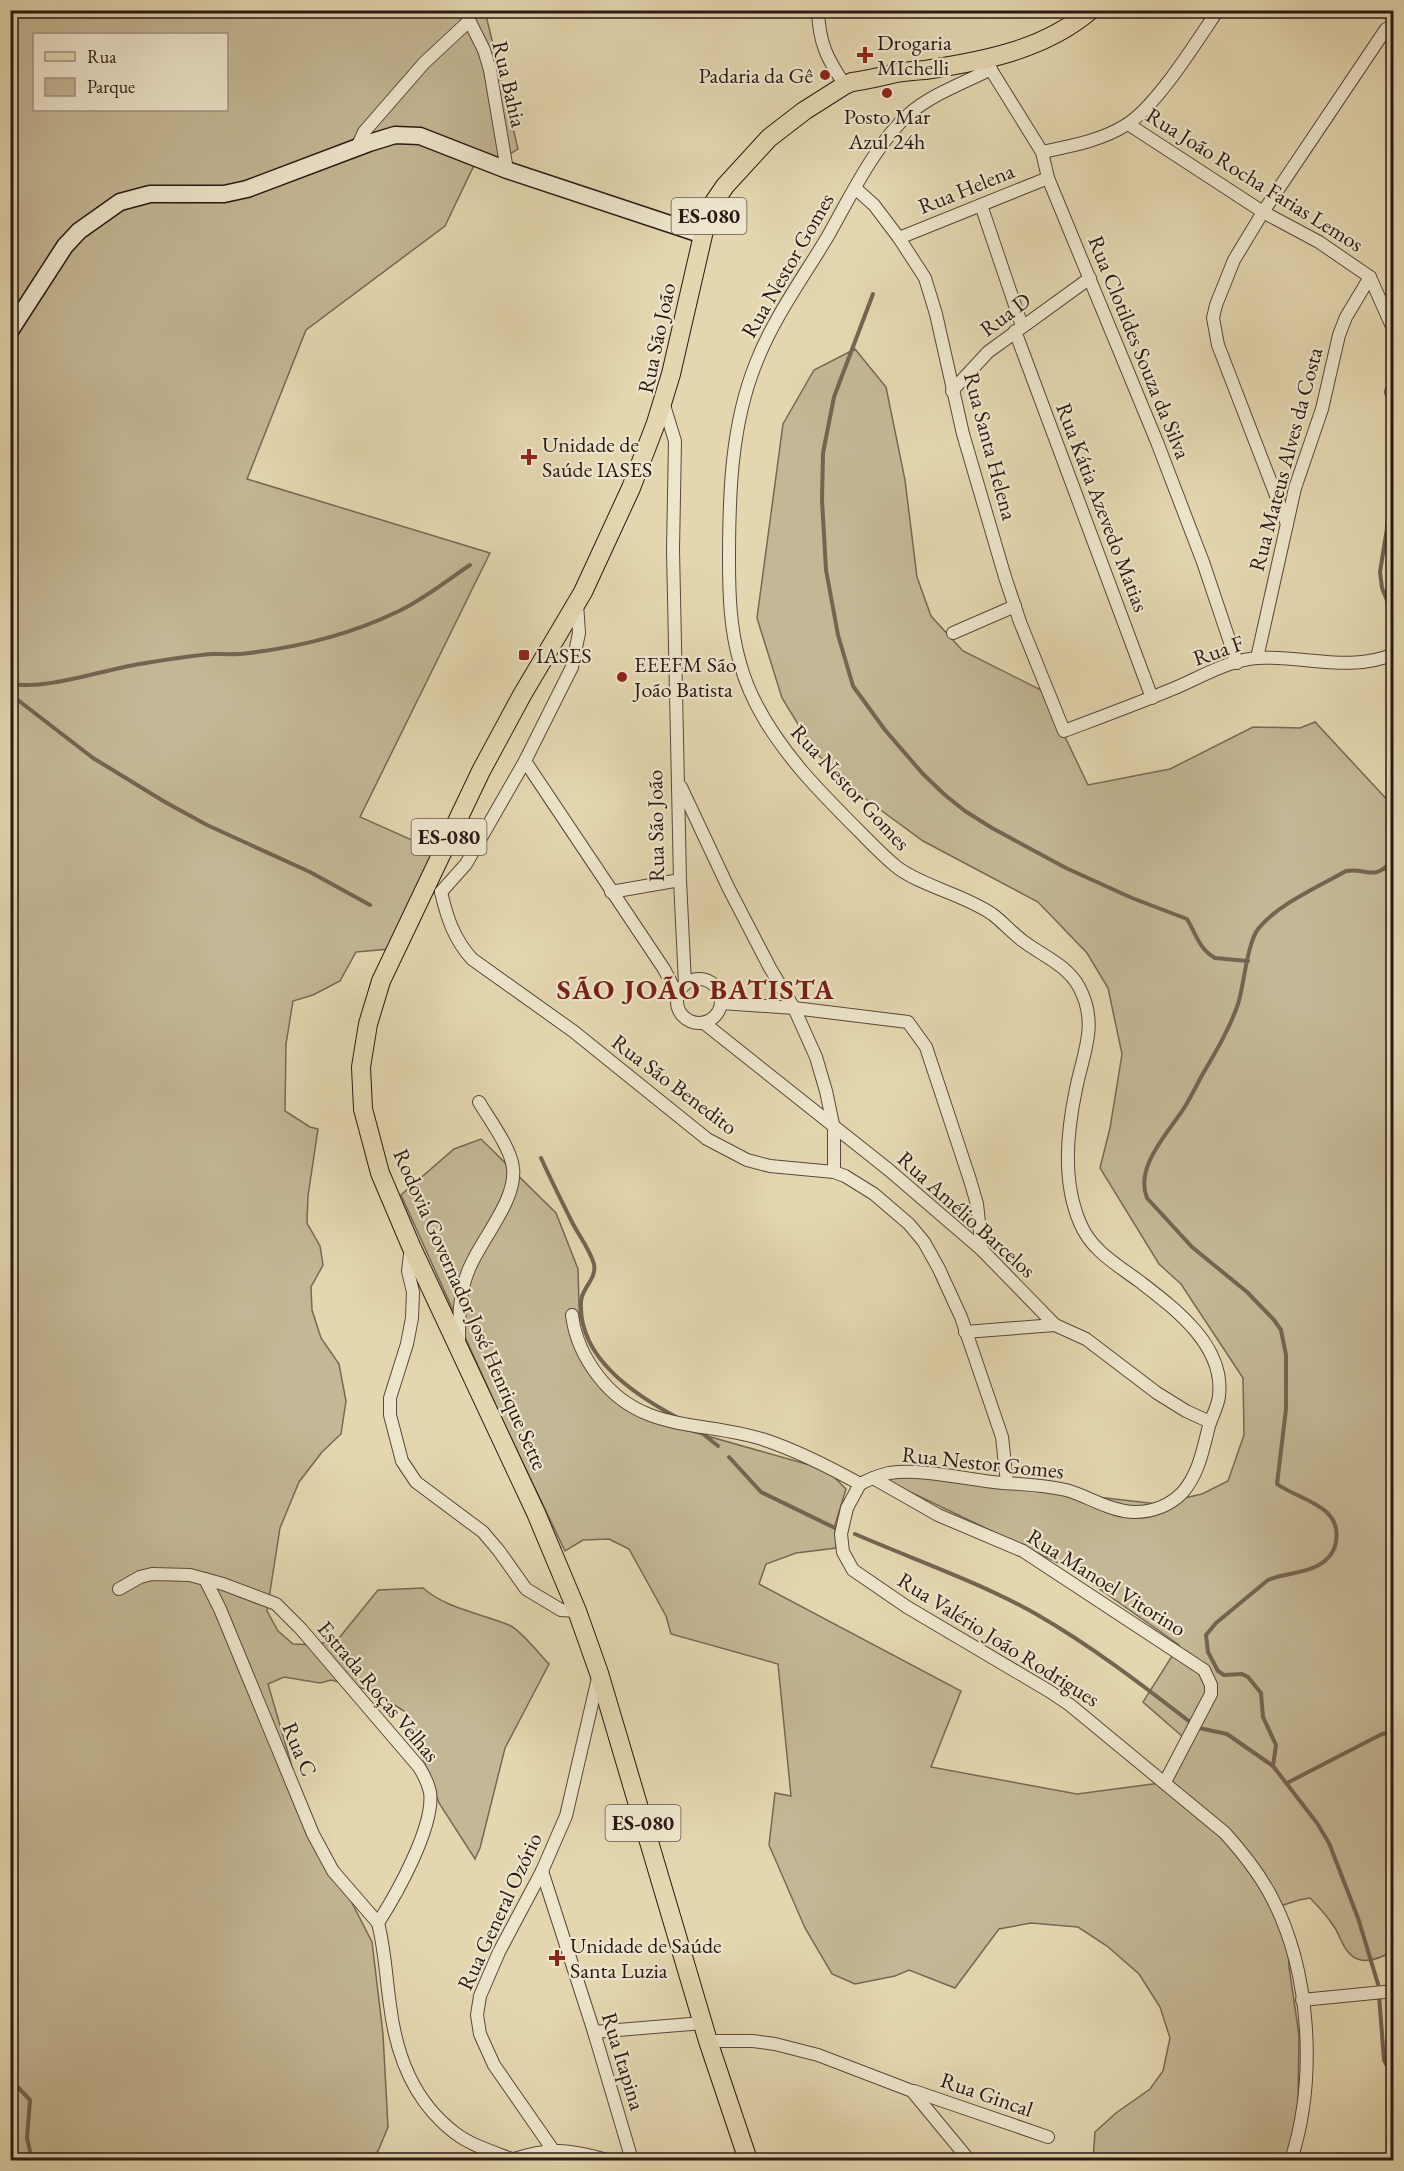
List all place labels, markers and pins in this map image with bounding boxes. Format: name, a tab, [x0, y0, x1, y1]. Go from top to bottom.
place label: Drogaria MIchelli	[877, 28, 952, 82]
marker: Drogaria MIchelli	[858, 48, 872, 62]
place label: Padaria da Gê	[698, 61, 813, 90]
marker: Padaria da Gê	[818, 68, 832, 82]
marker: Posto Mar Azul 24h	[880, 86, 894, 100]
place label: Posto Mar Azul 24h	[844, 102, 931, 156]
place label: Unidade de Saúde IASES	[542, 430, 652, 484]
marker: Unidade de Saúde IASES	[520, 448, 538, 466]
place label: IASES	[536, 641, 592, 670]
marker: IASES	[517, 648, 531, 662]
place label: EEEFM São João Batista	[632, 650, 737, 704]
marker: EEEFM São João Batista	[615, 670, 629, 684]
place label: Unidade de Saúde Santa Luzia	[570, 1931, 722, 1985]
marker: Unidade de Saúde Santa Luzia	[548, 1949, 566, 1967]

